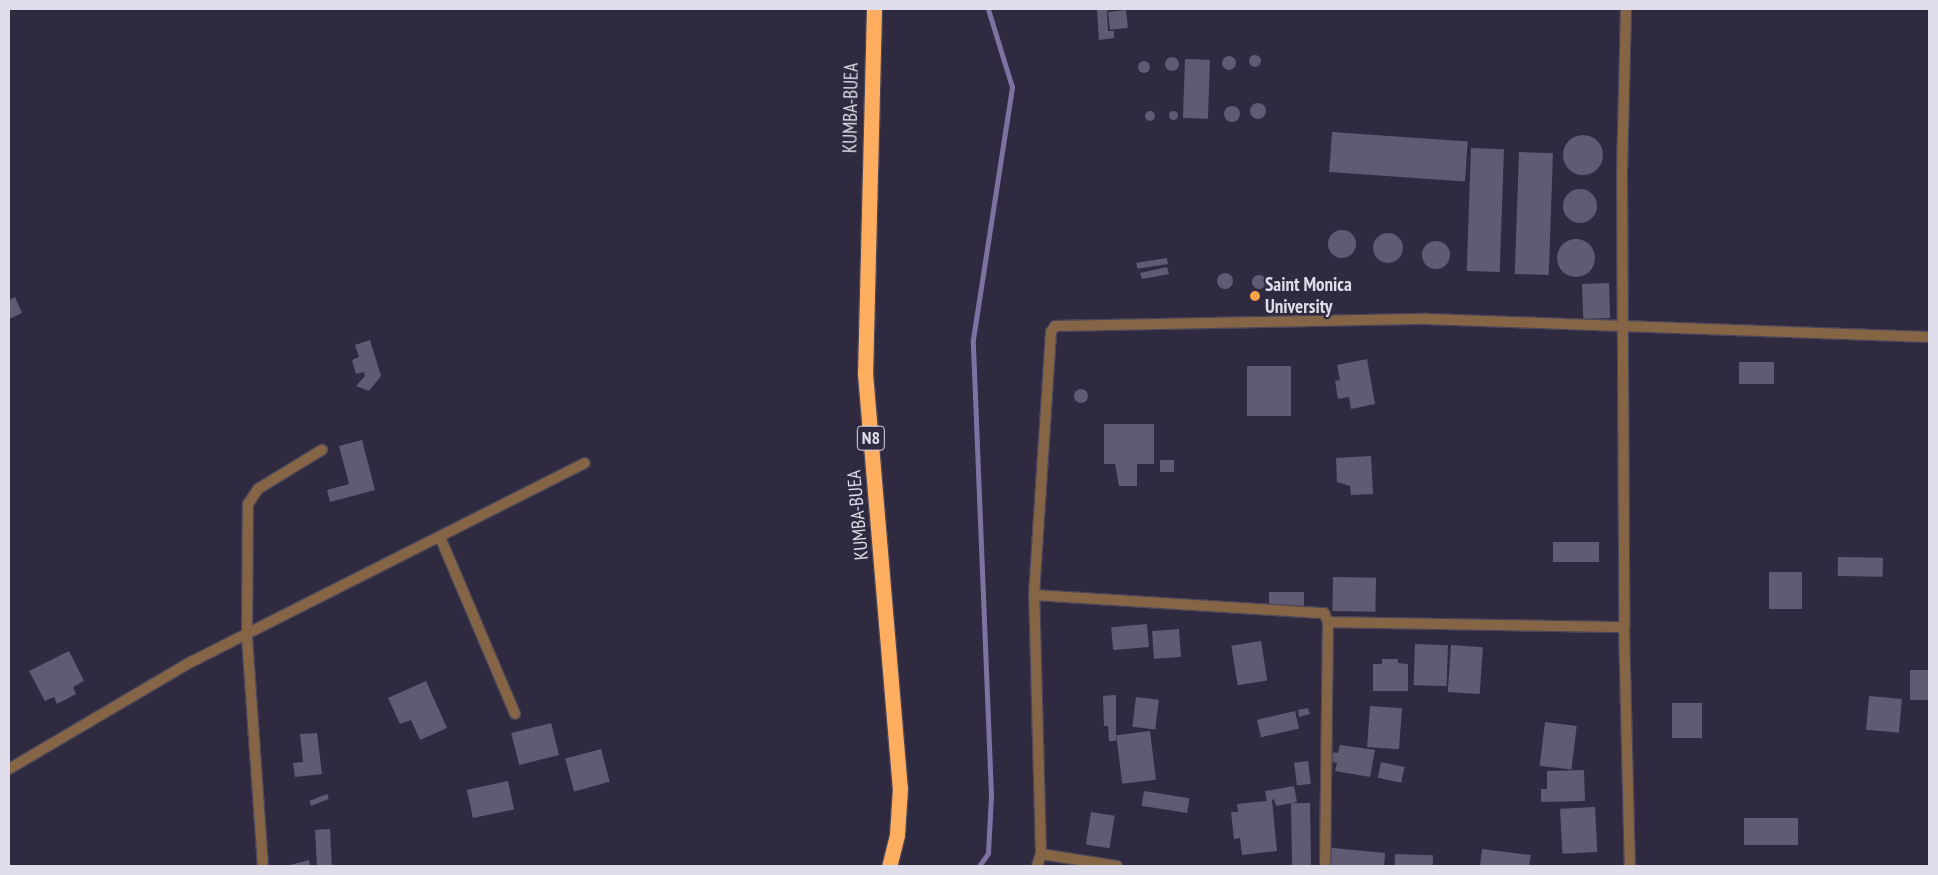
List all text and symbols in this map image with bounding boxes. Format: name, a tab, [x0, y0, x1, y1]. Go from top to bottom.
street label: KUMBA-BUEA	[839, 63, 863, 153]
place label: Saint Monica University	[1265, 274, 1352, 318]
marker: Saint Monica University	[1249, 290, 1261, 302]
road number: N8	[856, 422, 886, 453]
street label: KUMBA-BUEA	[843, 469, 873, 561]

